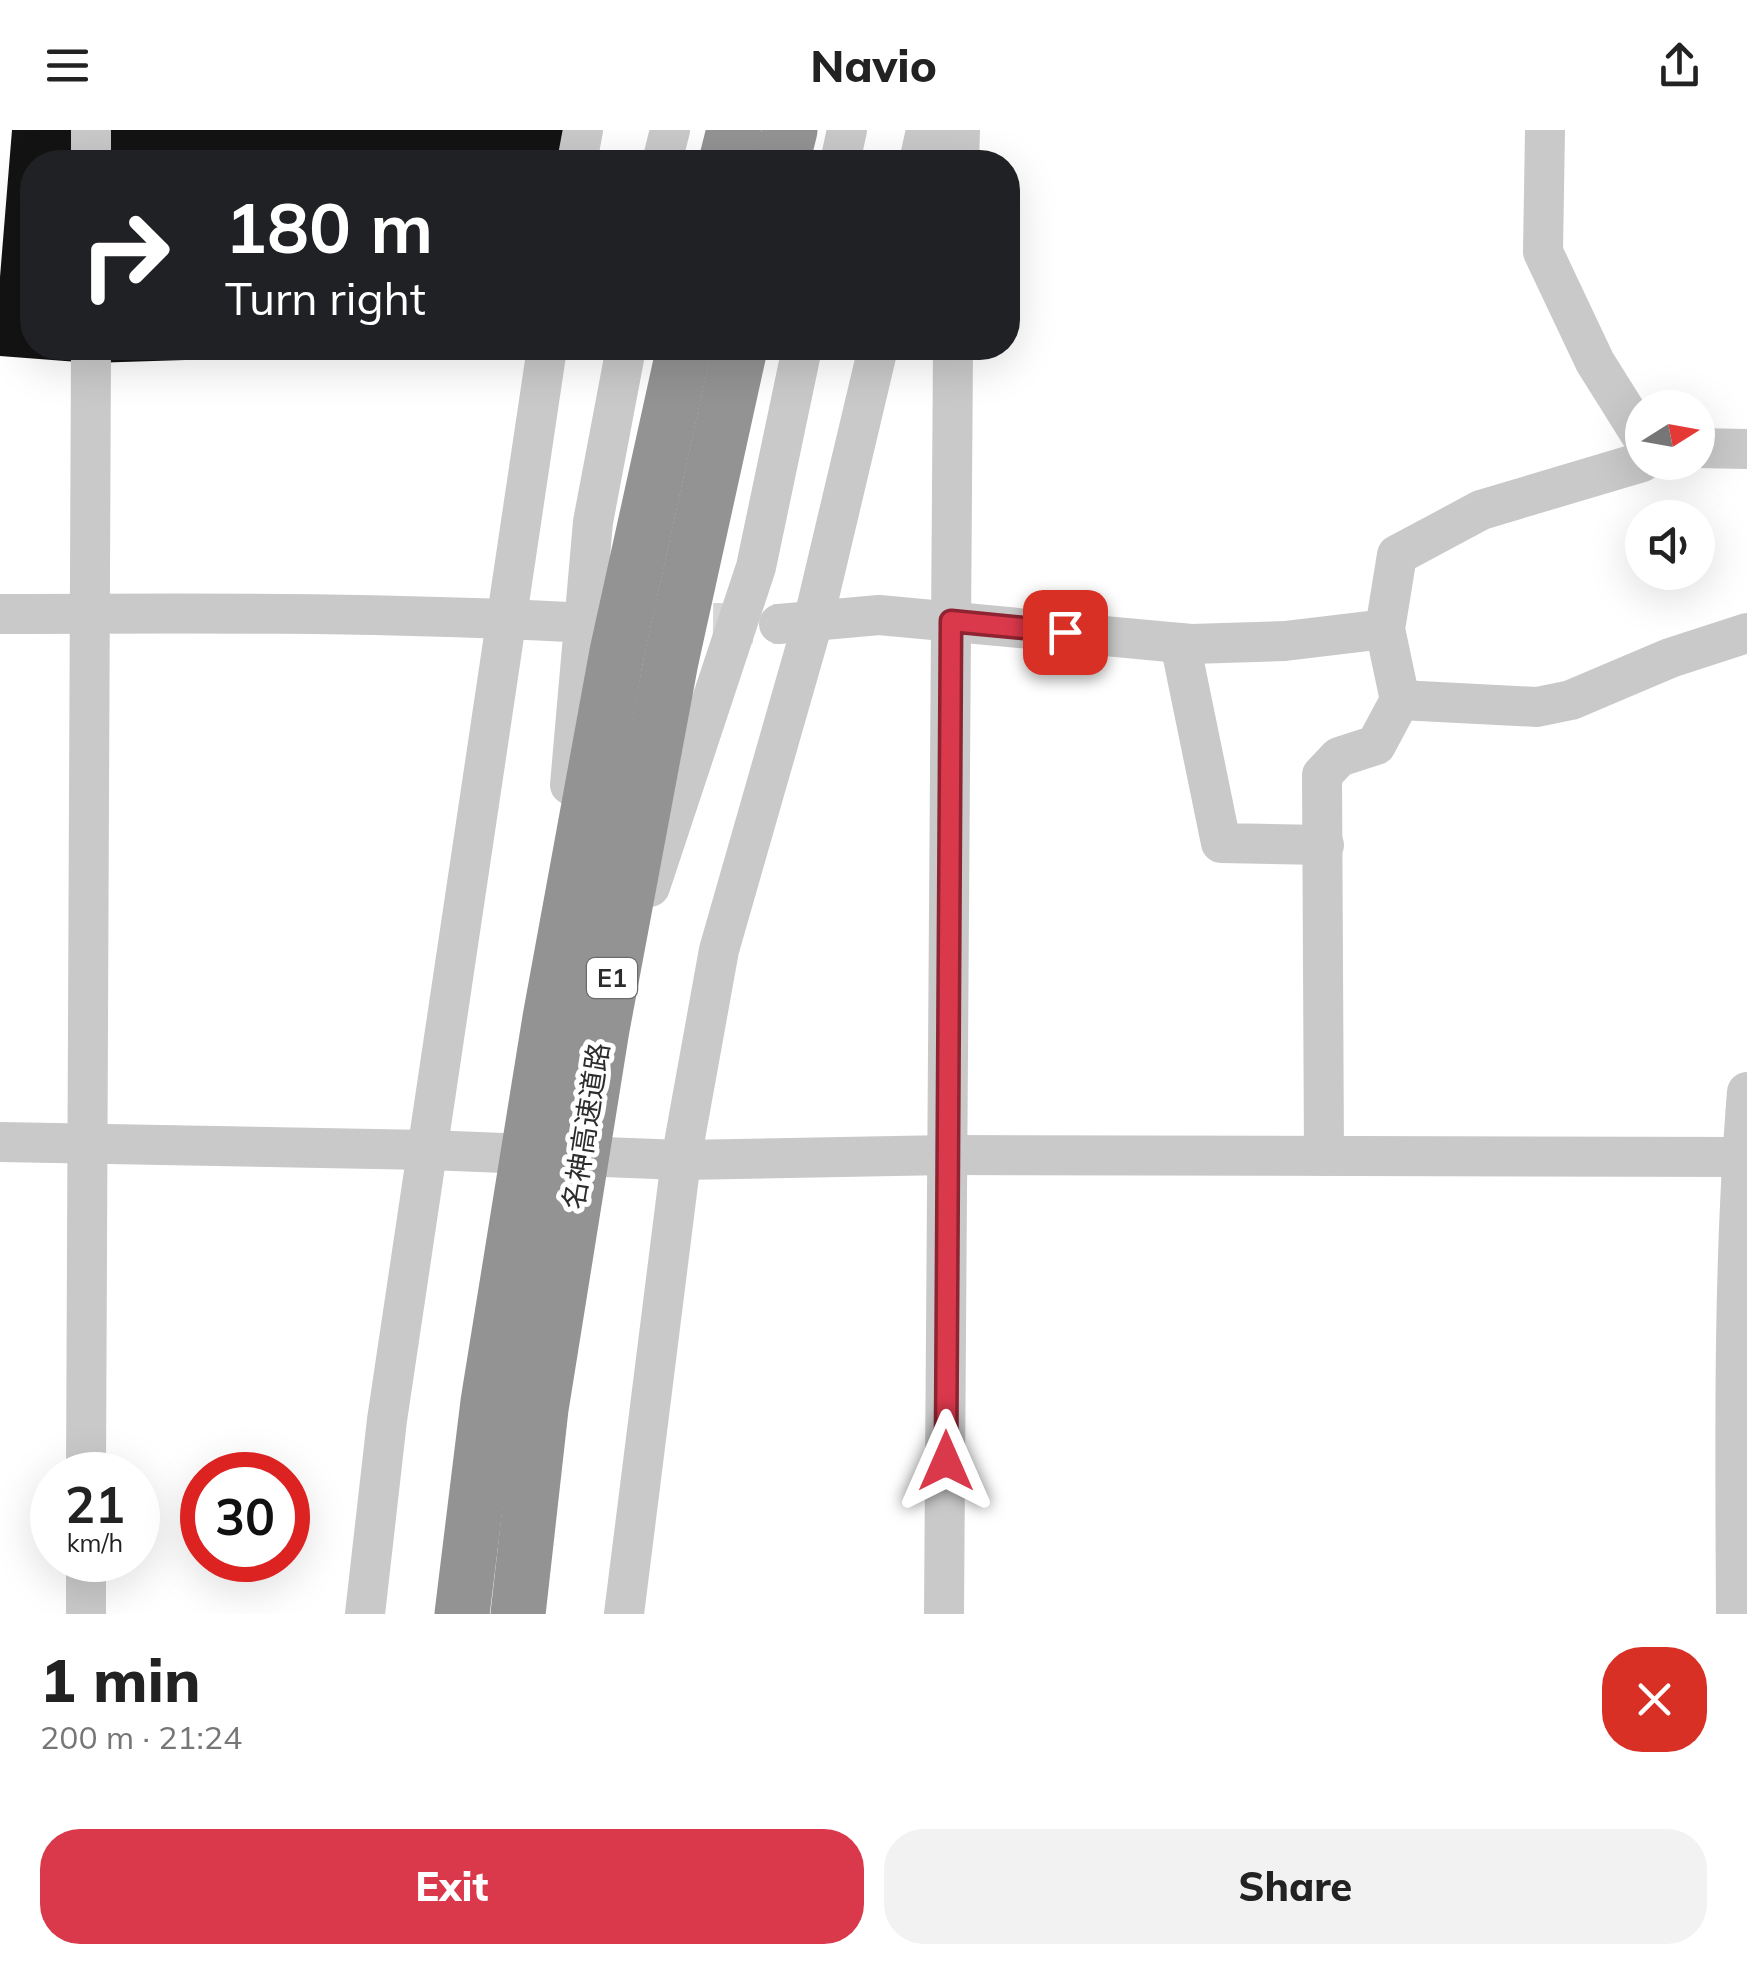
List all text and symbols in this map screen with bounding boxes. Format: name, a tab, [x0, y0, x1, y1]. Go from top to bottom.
text: Navio	[810, 37, 937, 93]
icon: menu	[40, 38, 95, 93]
icon: share	[1652, 38, 1707, 93]
text: 180 m	[225, 183, 433, 271]
icon: right	[60, 190, 190, 320]
text: Turn right	[225, 270, 426, 326]
north arrow	[1625, 390, 1715, 480]
map controls	[1625, 390, 1715, 590]
button: sound	[1625, 500, 1715, 590]
pin	[1023, 590, 1108, 675]
icon: arrive	[1038, 605, 1093, 660]
road number: E1	[587, 958, 637, 998]
street label: 名神高速道路	[555, 1040, 616, 1212]
position arrow	[894, 1409, 998, 1513]
speed limit sign: 30	[180, 1452, 310, 1582]
text: 21	[65, 1473, 125, 1536]
text: km/h	[67, 1527, 123, 1558]
text: 1 min	[40, 1642, 201, 1717]
button: close	[1602, 1647, 1707, 1752]
text: 200 m · 21:24	[40, 1717, 242, 1757]
button: Exit	[40, 1829, 864, 1944]
button: Share	[884, 1829, 1707, 1944]

